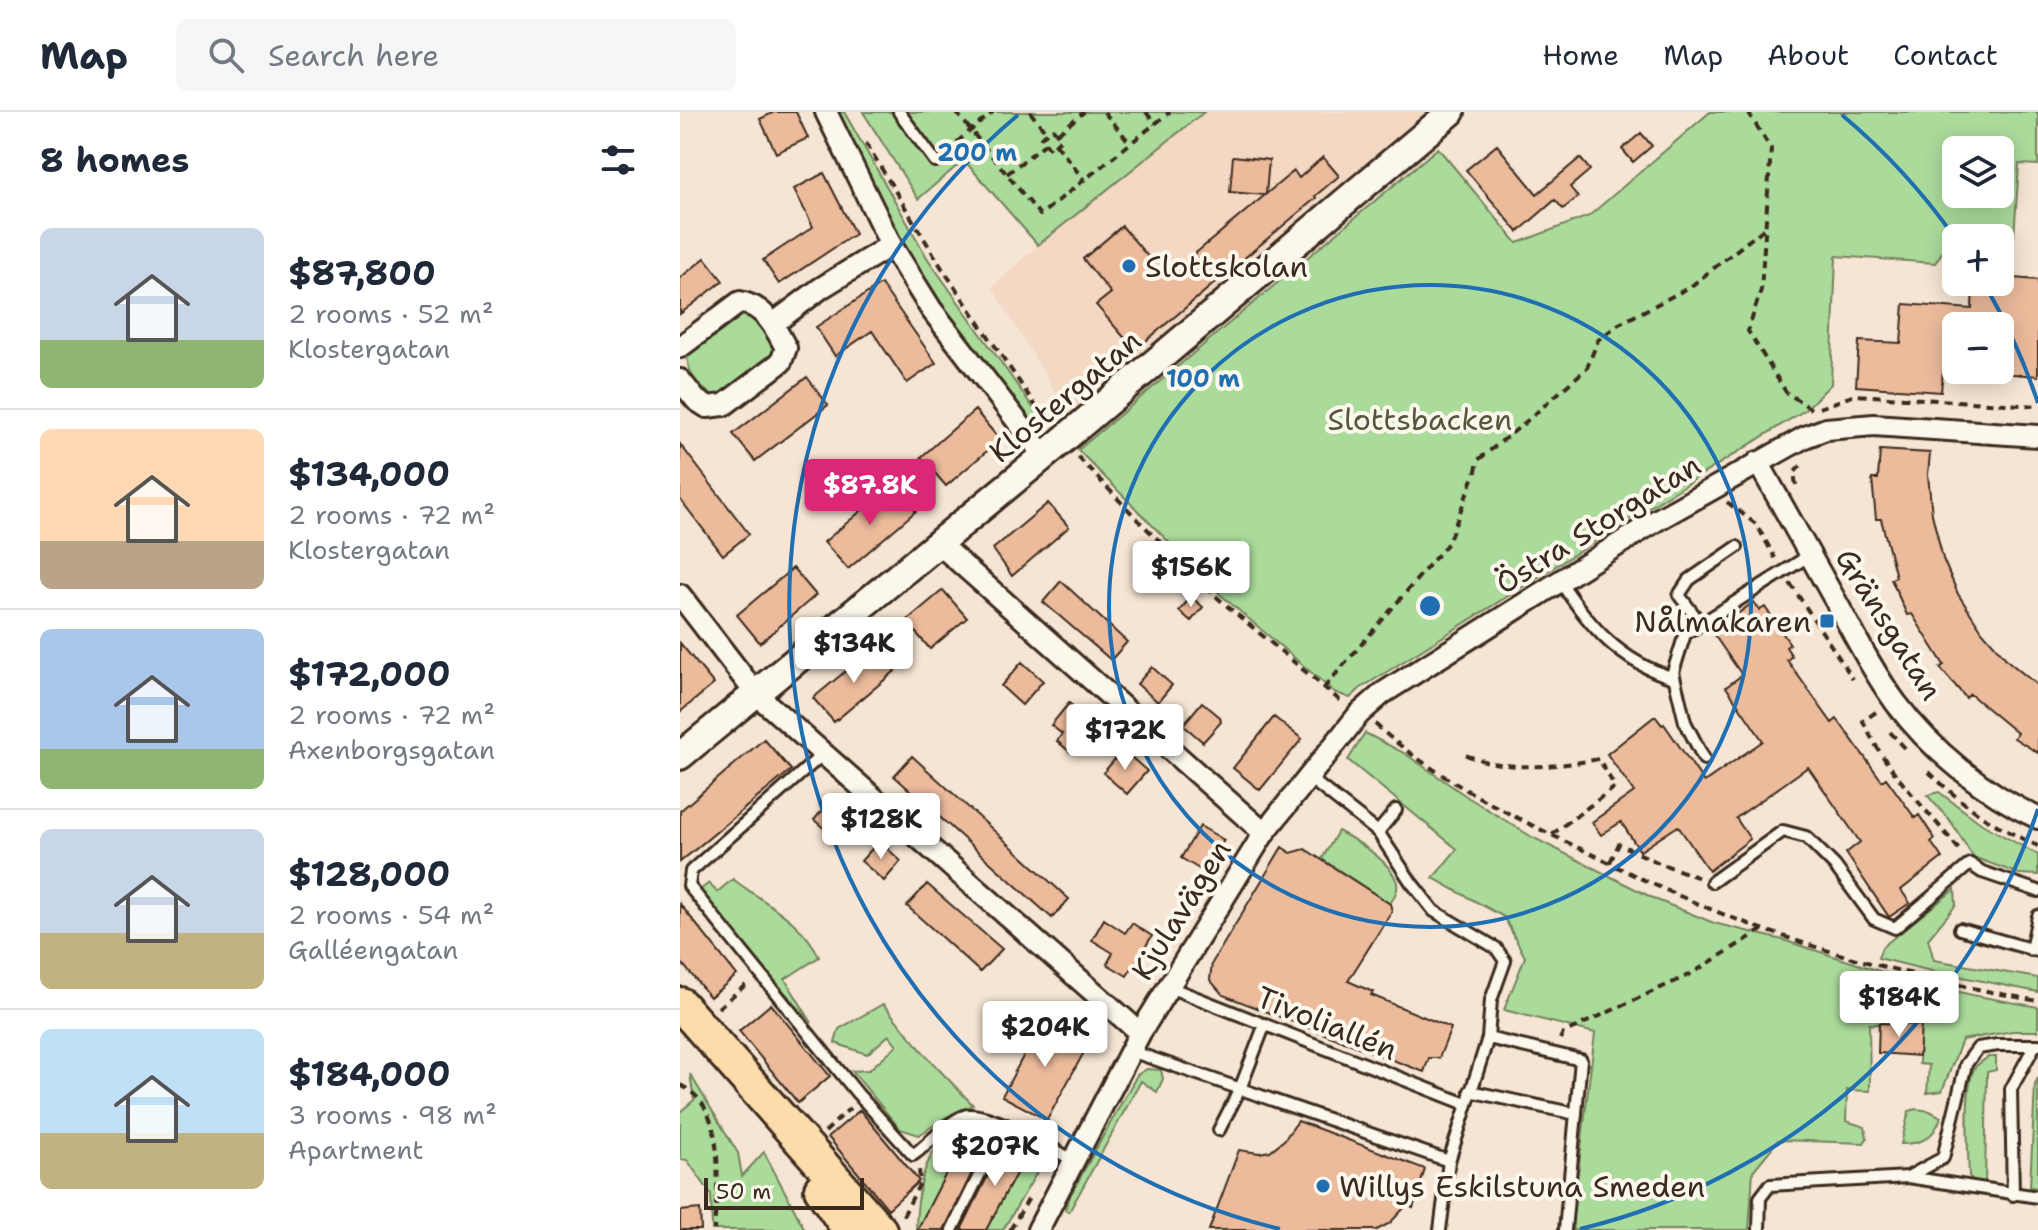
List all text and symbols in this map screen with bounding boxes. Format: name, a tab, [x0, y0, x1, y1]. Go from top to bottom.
search box	[176, 19, 736, 91]
text: Map	[40, 30, 128, 81]
icon: search	[204, 33, 248, 77]
text: Search here	[268, 35, 439, 76]
text: Home	[1542, 36, 1619, 74]
text: Map	[1663, 36, 1723, 74]
text: About	[1767, 36, 1849, 74]
text: Contact	[1893, 36, 1998, 74]
map controls	[1942, 136, 2014, 384]
button: layers	[1942, 136, 2014, 208]
text: 8 homes	[40, 137, 189, 183]
text: 200 m	[937, 137, 1017, 169]
icon: filters	[596, 138, 640, 182]
button: +	[1942, 224, 2014, 296]
place label: Slottskolan	[1145, 246, 1308, 287]
text: $87,800	[288, 250, 436, 296]
marker: Slottskolan	[1120, 257, 1138, 275]
icon: home	[104, 260, 200, 356]
text: 2 rooms · 52 m²	[288, 296, 494, 331]
button: −	[1942, 312, 2014, 384]
street label: Klostergatan	[980, 320, 1150, 472]
text: Klostergatan	[288, 331, 450, 366]
text: 100 m	[1166, 363, 1240, 395]
park label: Slottsbacken	[1328, 399, 1512, 440]
street label: Östra Storgatan	[1488, 444, 1708, 604]
text: $134,000	[288, 451, 450, 497]
pin: $87.8K	[805, 459, 935, 527]
icon: home	[104, 461, 200, 557]
text: $87.8K	[823, 467, 917, 502]
text: 2 rooms · 72 m²	[288, 497, 495, 532]
text: Klostergatan	[288, 532, 450, 567]
street label: Gränsgatan	[1826, 540, 1952, 708]
pin: $156K	[1135, 541, 1247, 609]
text: $156K	[1151, 549, 1231, 584]
centre of rings	[1416, 592, 1444, 620]
place label: Nålmakaren	[1634, 601, 1811, 642]
marker: Nålmakaren	[1818, 612, 1836, 630]
pin: $134K	[798, 617, 910, 685]
text: $134K	[813, 625, 895, 660]
text: $172,000	[288, 651, 451, 697]
icon: home	[104, 661, 200, 757]
text: 2 rooms · 72 m²	[288, 697, 495, 732]
pin: $172K	[1069, 704, 1181, 772]
text: $172K	[1084, 712, 1166, 747]
text: Axenborgsgatan	[288, 732, 495, 767]
pin: $128K	[825, 793, 937, 861]
text: $128K	[840, 801, 922, 836]
street label: Kjulavägen	[1122, 832, 1240, 988]
text: $128,000	[288, 851, 450, 897]
icon: home	[104, 861, 200, 957]
text: 2 rooms · 54 m²	[288, 897, 494, 932]
text: Galléengatan	[288, 932, 458, 967]
pin: $184K	[1843, 971, 1955, 1039]
street label: Tivoliallén	[1251, 976, 1403, 1070]
text: $184K	[1858, 979, 1940, 1014]
pin: $204K	[989, 1001, 1101, 1069]
text: $204K	[1000, 1009, 1090, 1044]
text: $184,000	[288, 1051, 451, 1097]
icon: home	[104, 1061, 200, 1157]
text: 3 rooms · 98 m²	[288, 1097, 497, 1132]
pin: $207K	[939, 1120, 1051, 1188]
text: $207K	[951, 1128, 1039, 1163]
text: Apartment	[288, 1132, 424, 1167]
place label: Willys Eskilstuna Smeden	[1339, 1166, 1705, 1207]
scale bar	[704, 1174, 864, 1210]
text: 50 m	[716, 1177, 771, 1206]
marker: Willys Eskilstuna Smeden	[1314, 1177, 1332, 1195]

